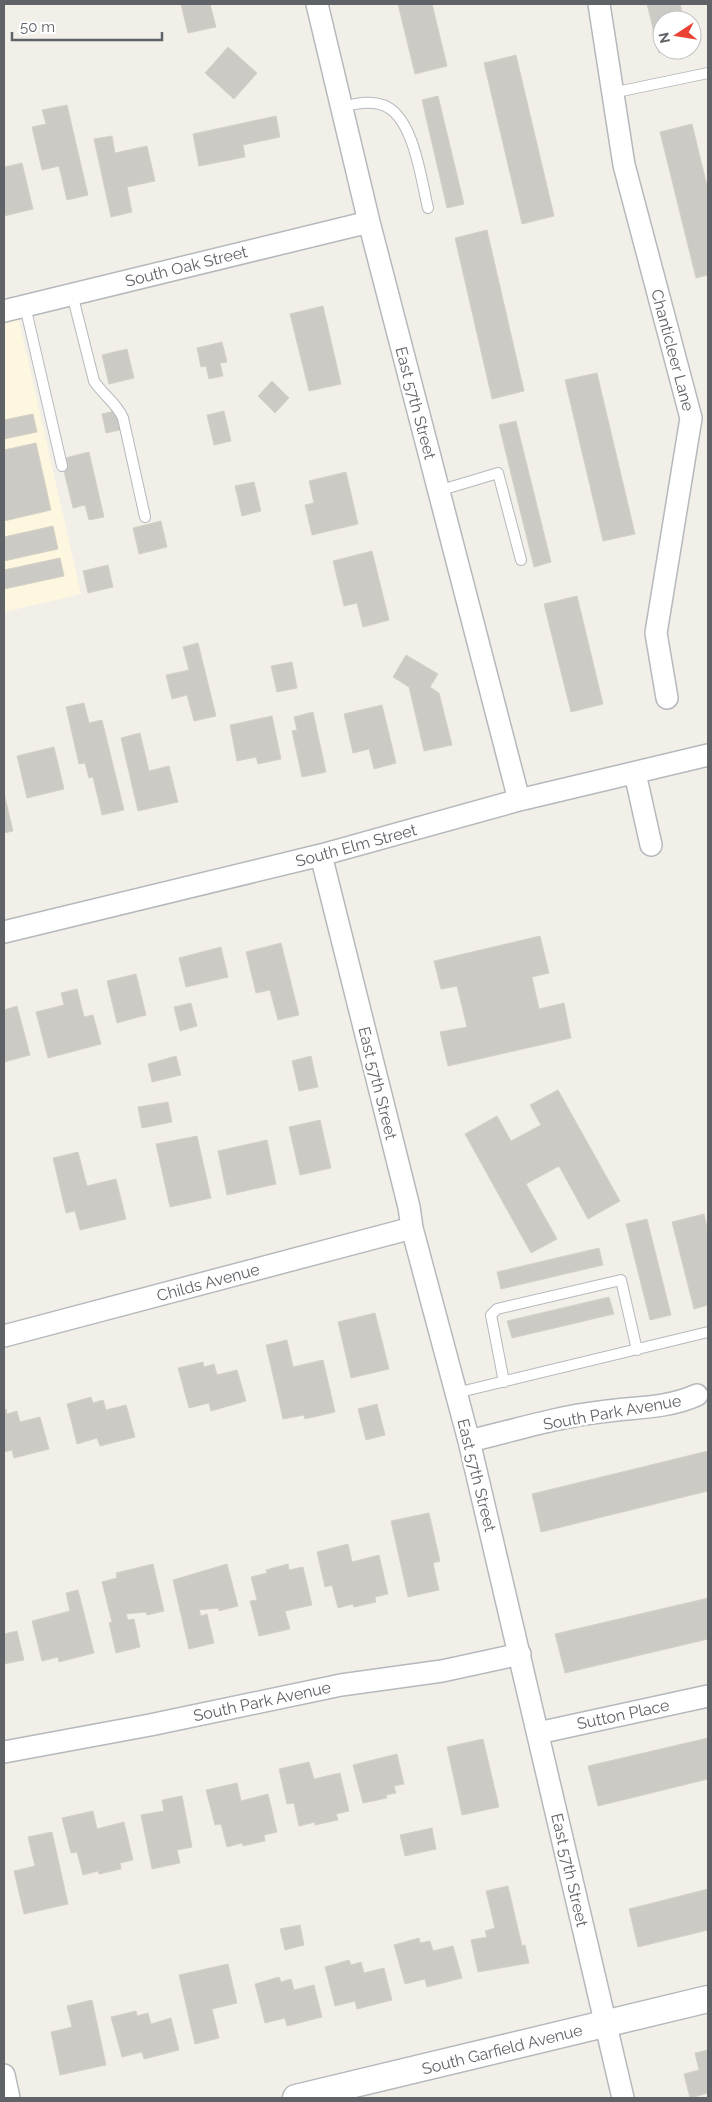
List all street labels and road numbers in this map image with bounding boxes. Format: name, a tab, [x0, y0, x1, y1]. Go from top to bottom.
street label: South Oak Street	[123, 242, 250, 291]
street label: Chanticleer Lane	[647, 287, 698, 413]
street label: East 57th Street	[391, 345, 440, 462]
street label: South Elm Street	[293, 820, 419, 871]
street label: East 57th Street	[354, 1025, 401, 1142]
street label: Childs Avenue	[155, 1260, 262, 1305]
street label: South Park Avenue	[542, 1391, 683, 1434]
street label: East 57th Street	[453, 1417, 500, 1534]
street label: South Park Avenue	[192, 1678, 333, 1725]
street label: Sutton Place	[575, 1695, 671, 1734]
street label: East 57th Street	[547, 1811, 592, 1929]
street label: South Garfield Avenue	[420, 2020, 584, 2079]

